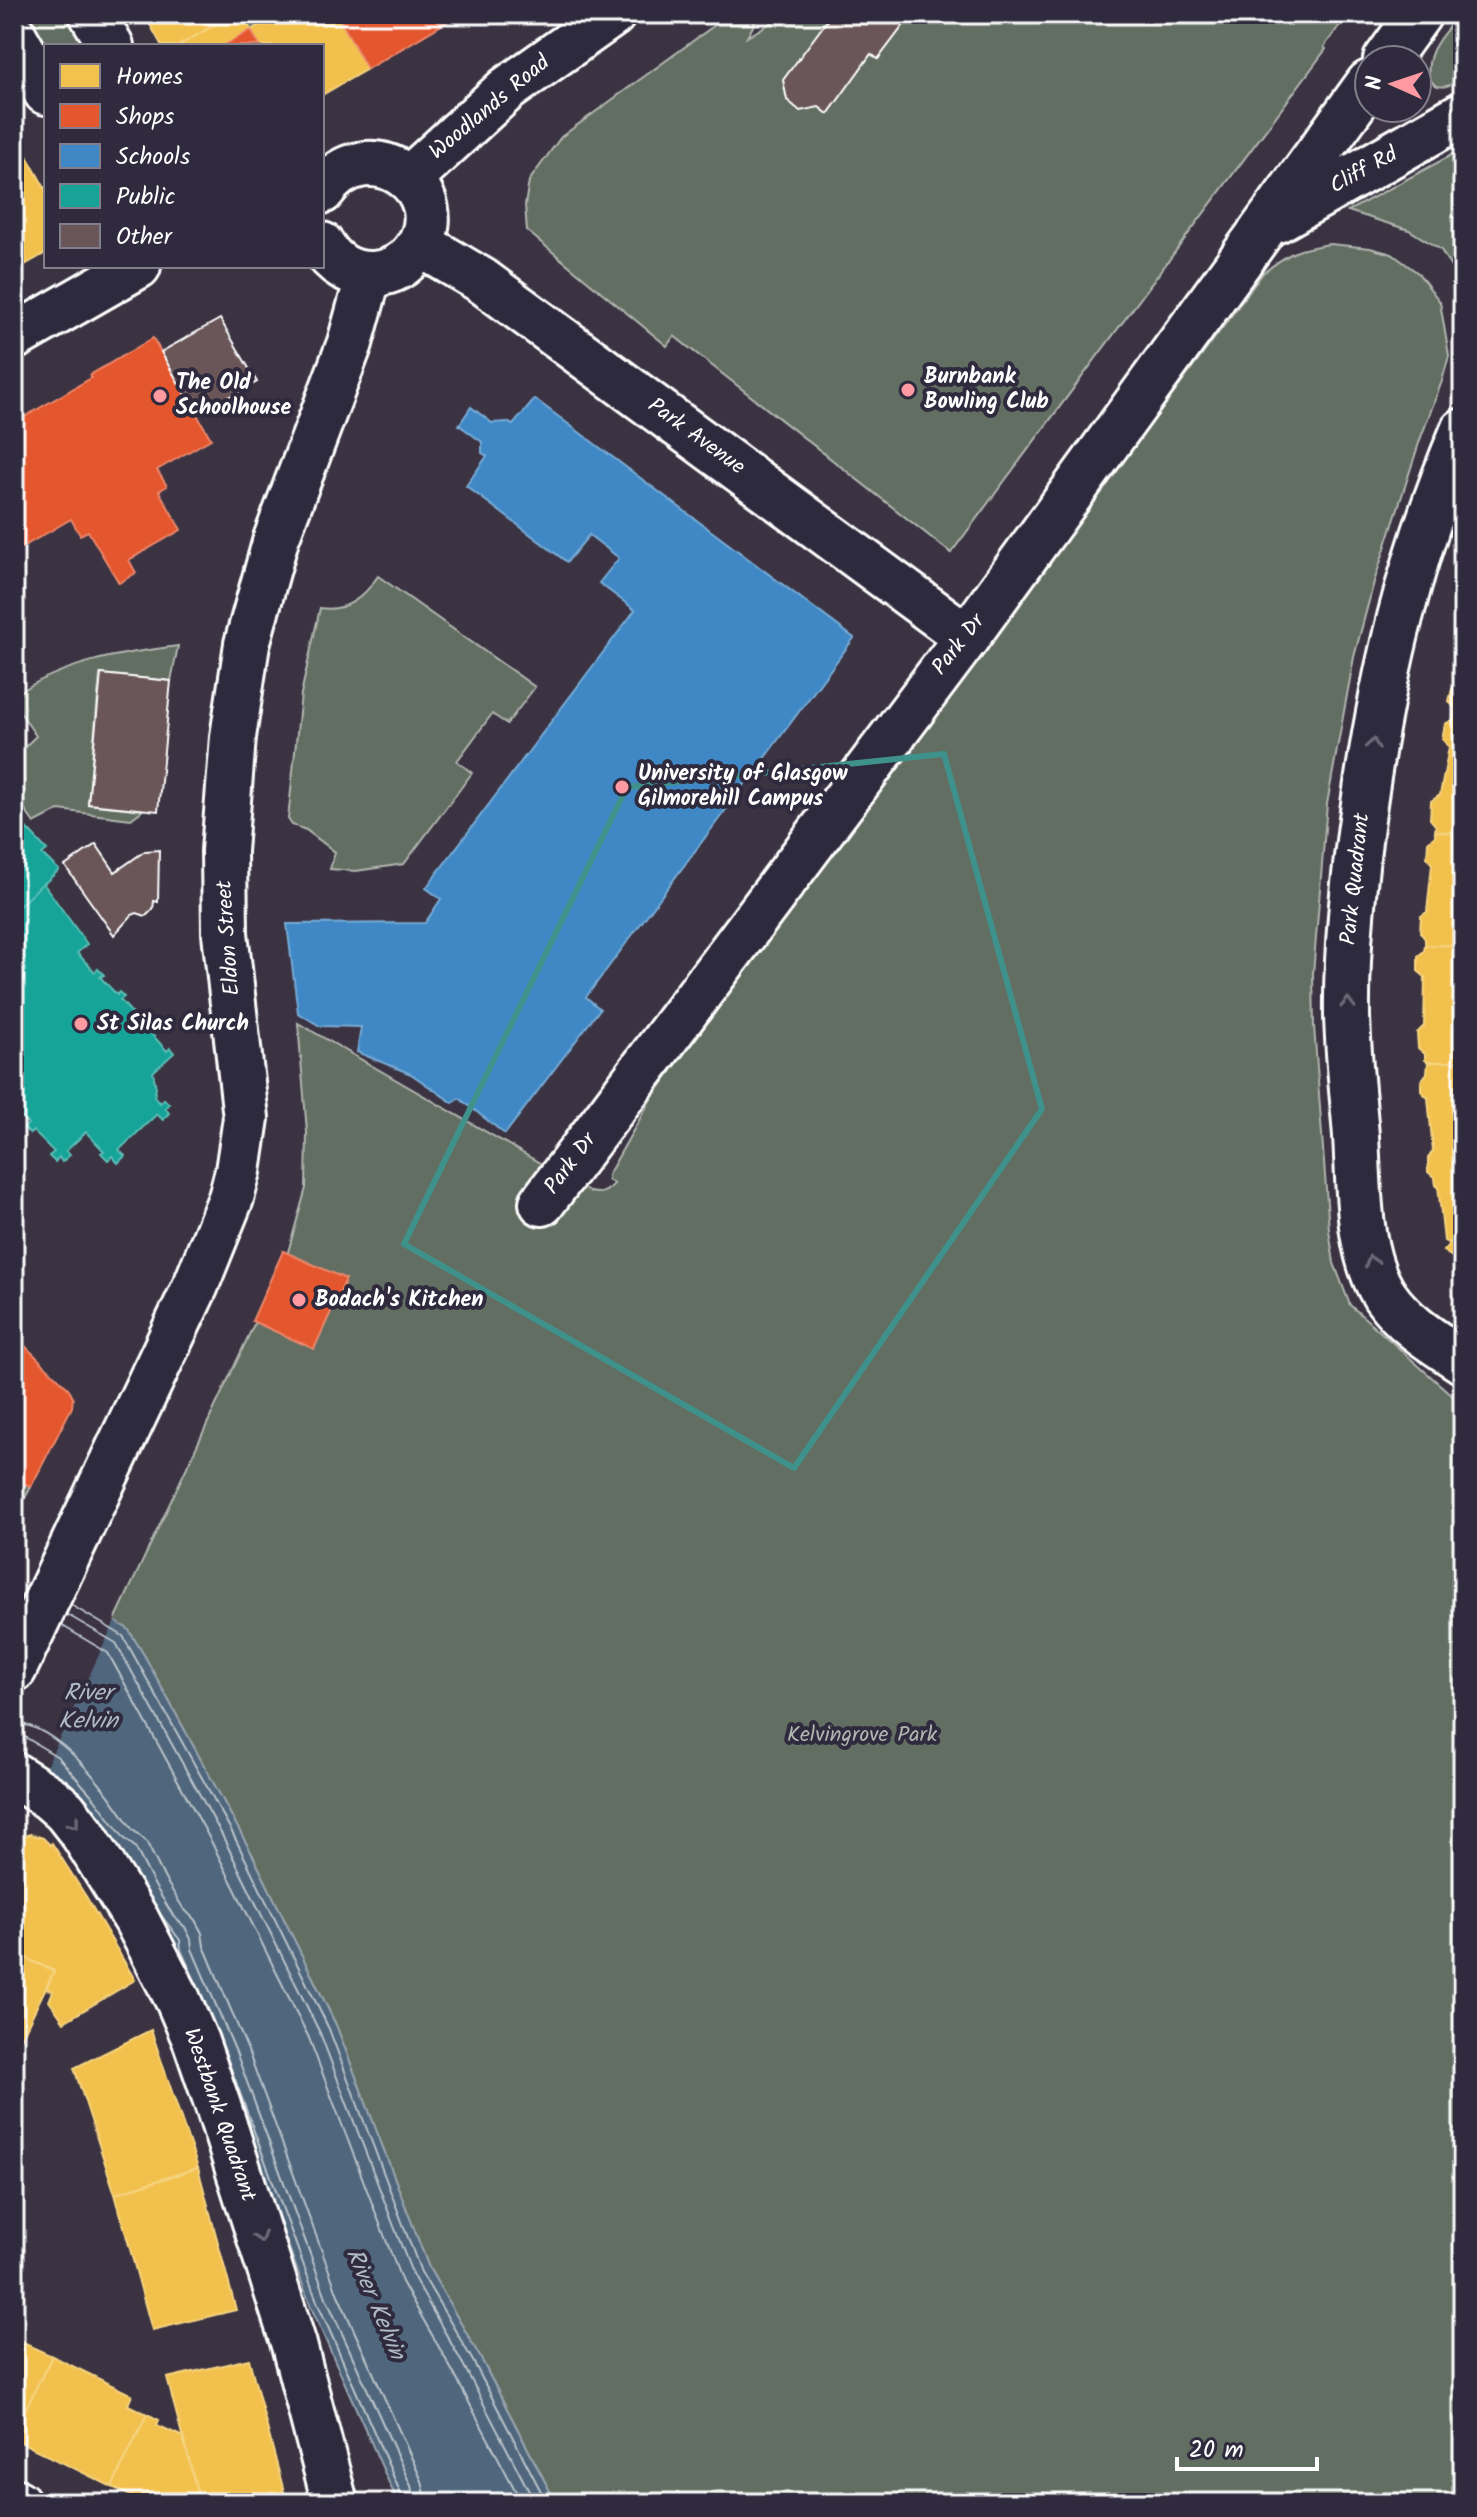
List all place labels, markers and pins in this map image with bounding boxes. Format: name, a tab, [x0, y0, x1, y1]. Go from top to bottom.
place label: Burnbank Bowling Club	[924, 360, 1049, 420]
place label: The Old Schoolhouse	[176, 366, 292, 426]
marker: Burnbank Bowling Club	[899, 381, 917, 399]
marker: The Old Schoolhouse	[151, 387, 169, 405]
place label: University of Glasgow Gilmorehill Campus	[638, 757, 848, 817]
marker: University of Glasgow Gilmorehill Campus	[613, 778, 631, 796]
place label: St Silas Church	[97, 1007, 249, 1042]
marker: St Silas Church	[72, 1015, 90, 1033]
place label: Bodach's Kitchen	[315, 1283, 484, 1318]
marker: Bodach's Kitchen	[290, 1291, 308, 1309]

